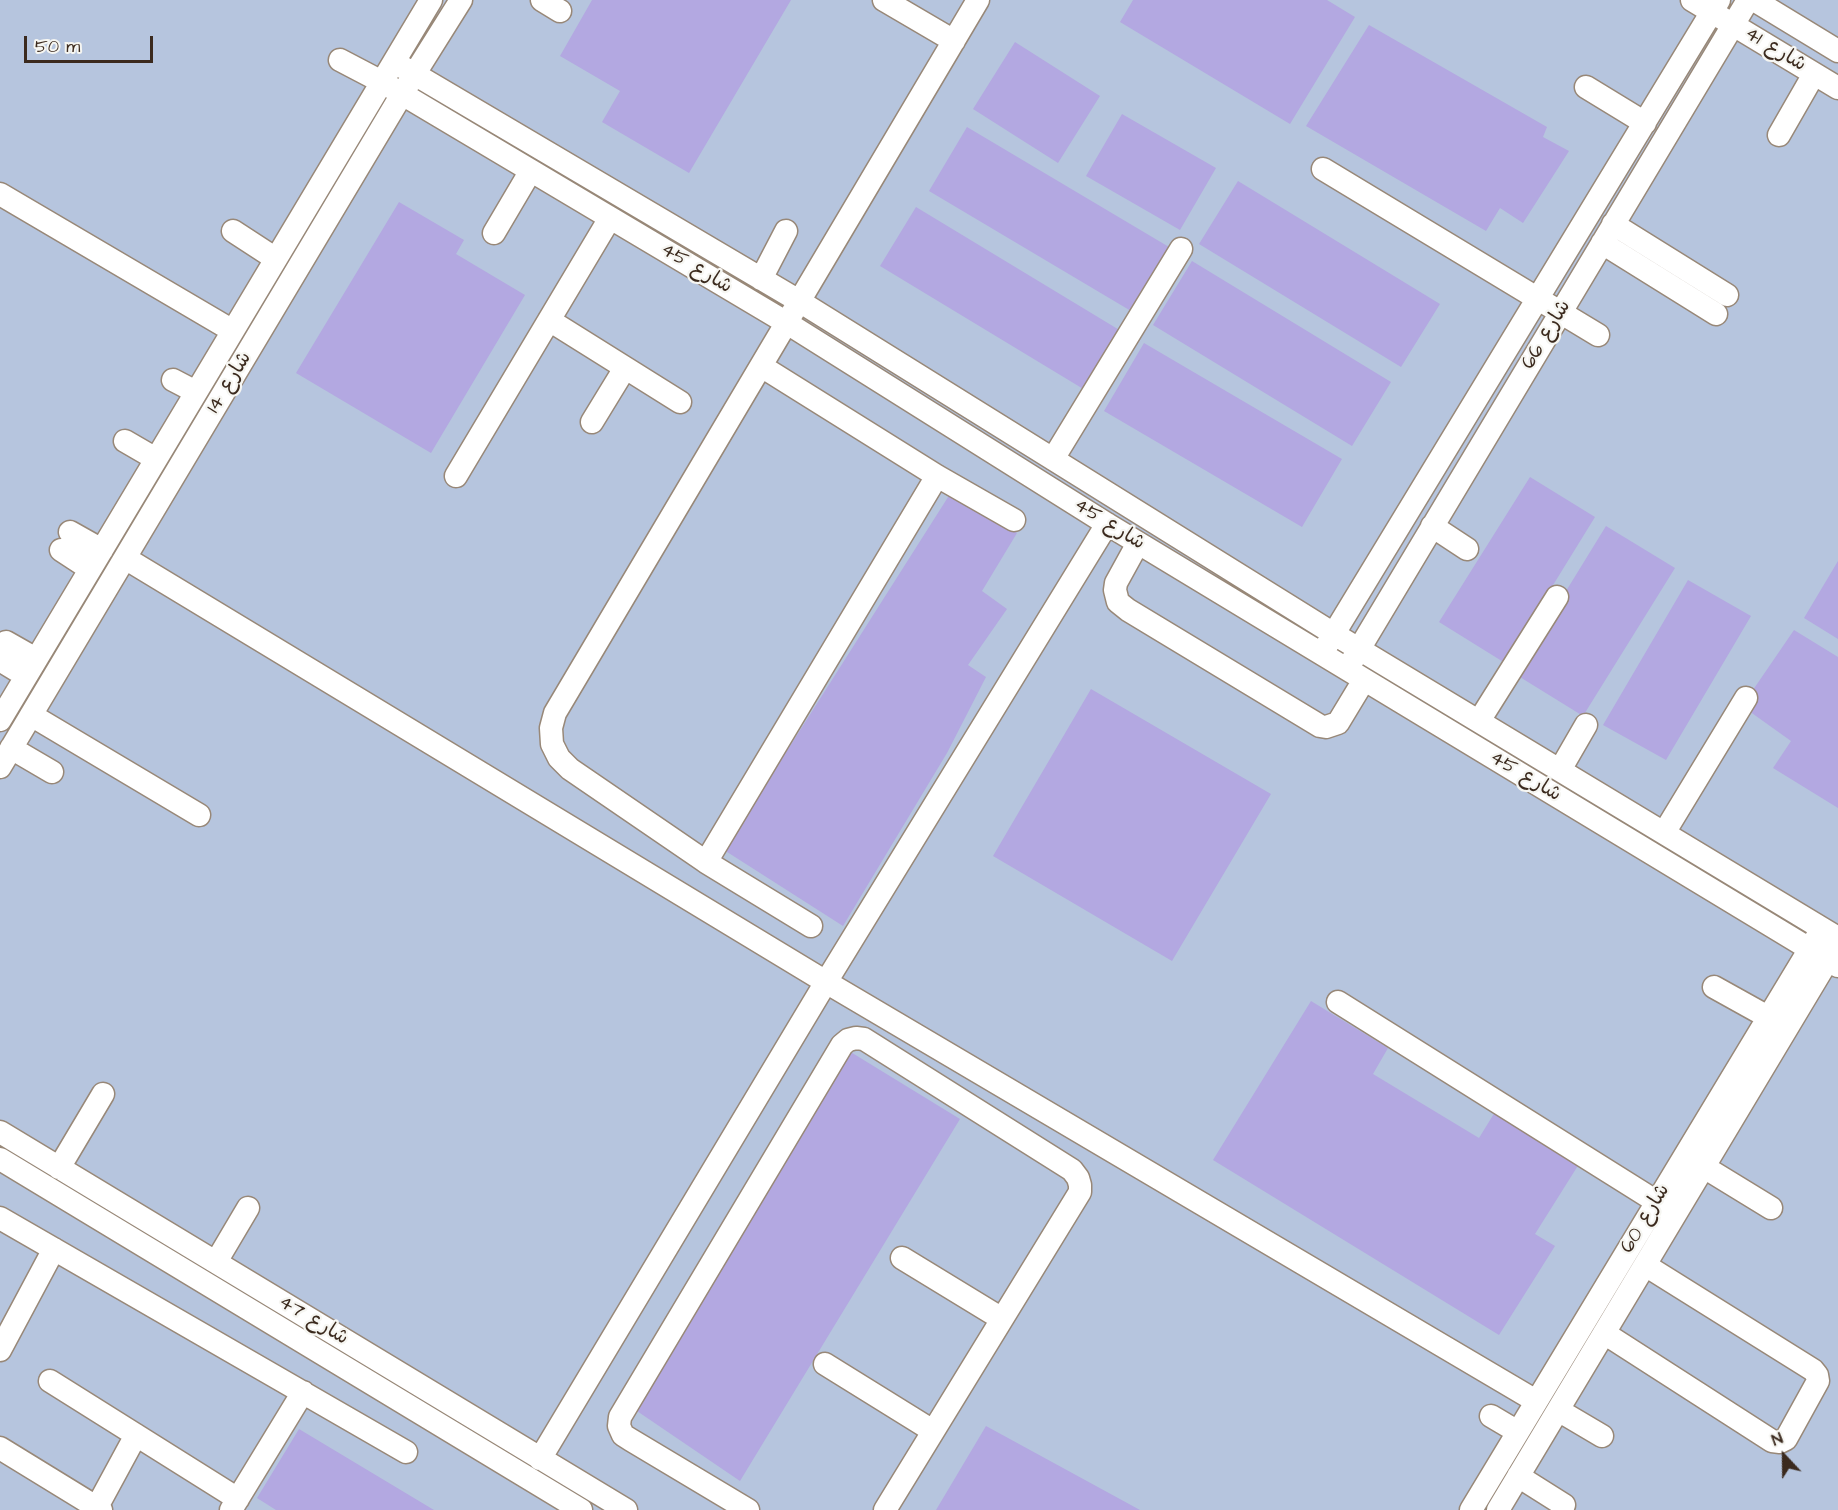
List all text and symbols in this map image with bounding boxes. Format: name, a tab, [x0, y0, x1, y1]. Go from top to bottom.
street label: شارع 41	[1740, 22, 1810, 78]
scale bar	[27, 24, 156, 62]
text: 50 m	[35, 34, 80, 59]
street label: شارع 45	[656, 238, 736, 300]
street label: شارع 66	[1517, 296, 1577, 374]
street label: شارع 14	[202, 348, 258, 418]
street label: شارع 45	[1069, 494, 1149, 556]
street label: شارع 45	[1485, 746, 1565, 808]
street label: شارع 60	[1616, 1180, 1676, 1258]
street label: شارع 47	[274, 1291, 352, 1351]
north arrow	[1754, 1426, 1814, 1486]
text: N	[1768, 1427, 1786, 1451]

